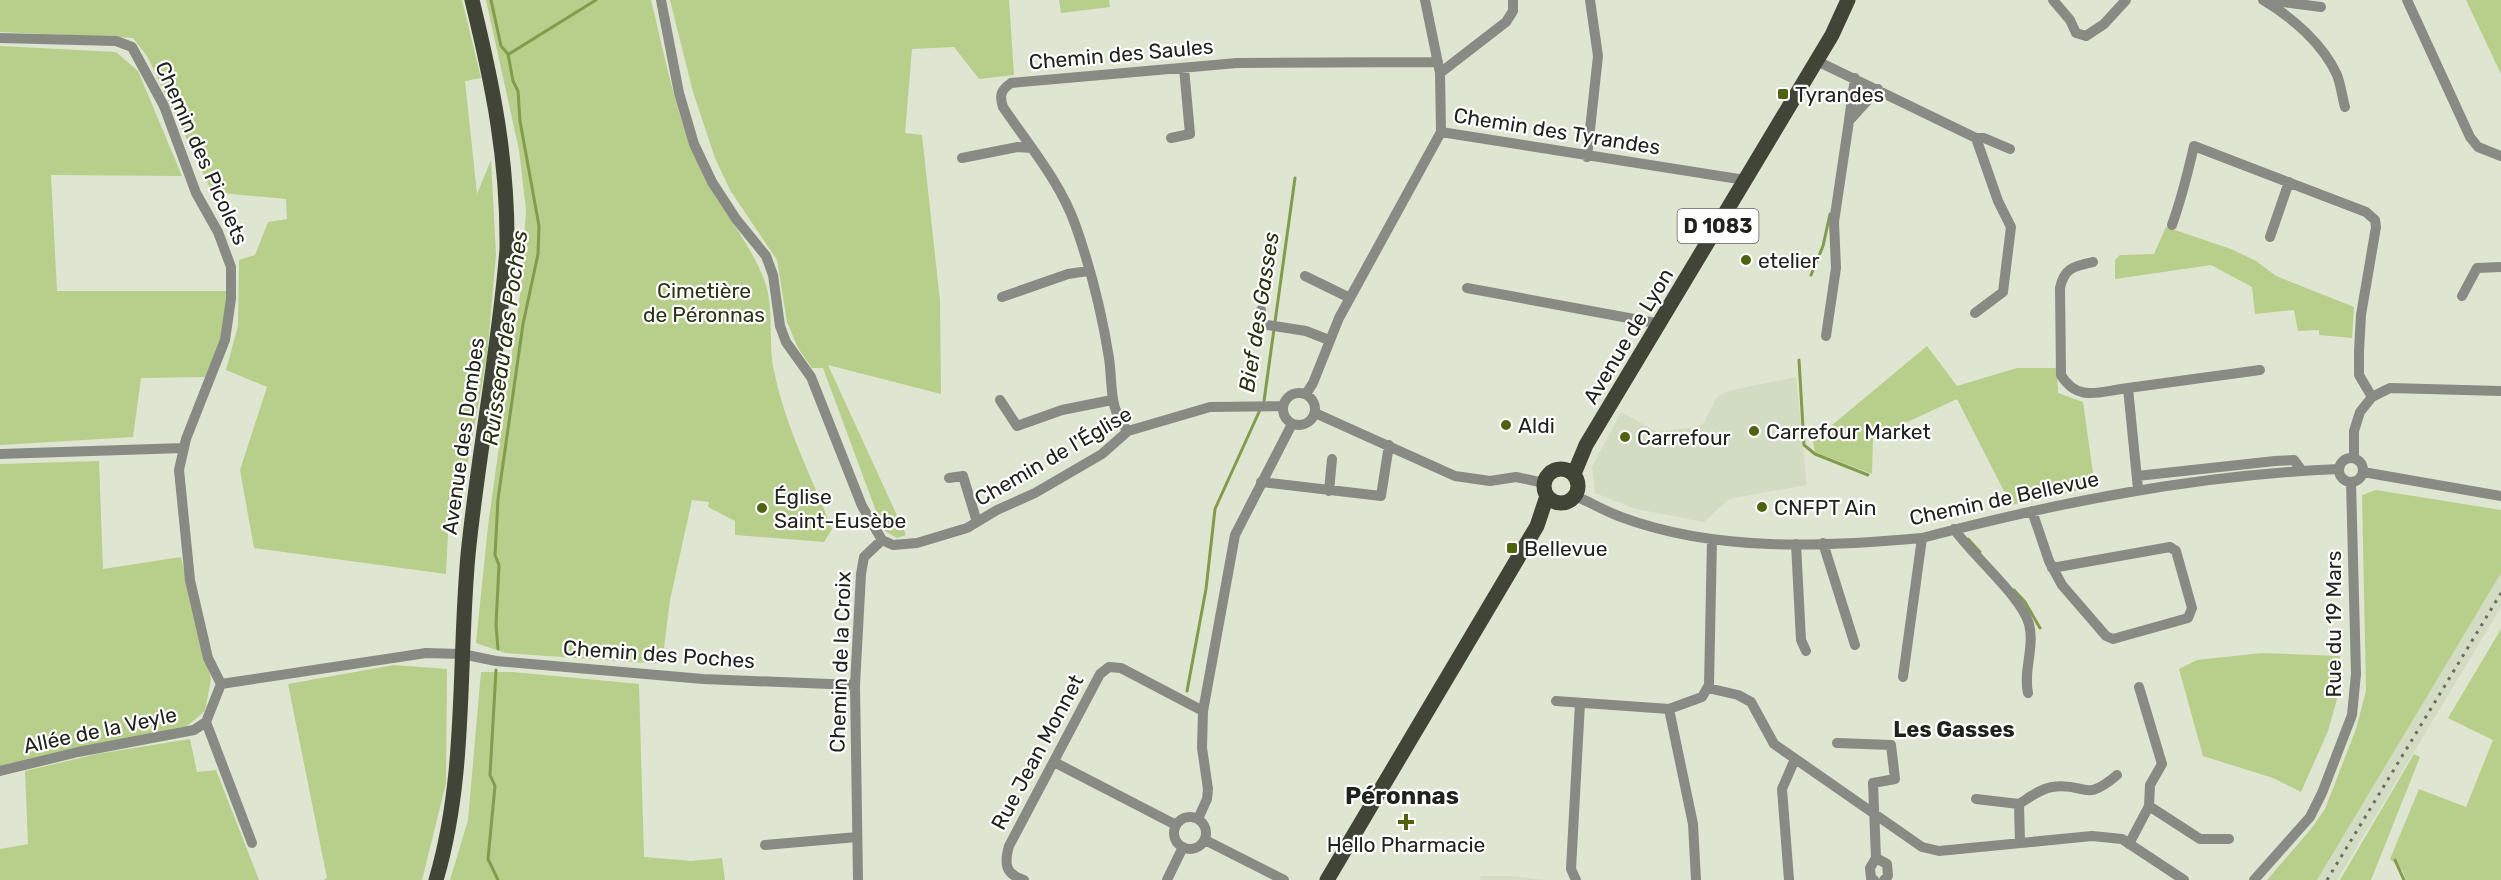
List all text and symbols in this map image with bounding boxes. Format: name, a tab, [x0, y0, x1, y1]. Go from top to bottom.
street label: Chemin des Saules	[1028, 33, 1214, 75]
street label: Chemin des Picolets	[150, 57, 254, 249]
place label: Tyrandes	[1795, 82, 1884, 107]
marker: Tyrandes	[1776, 87, 1790, 101]
street label: Chemin des Tyrandes	[1452, 102, 1662, 160]
road number: D 1083	[1678, 209, 1758, 243]
water label: Ruisseau des Poches	[477, 229, 533, 447]
water label: Bief des Gasses	[1233, 230, 1285, 394]
place label: etelier	[1758, 248, 1820, 273]
marker: etelier	[1739, 253, 1753, 267]
street label: Avenue de Lyon	[1578, 264, 1678, 408]
park label: Cimetière de Péronnas	[643, 278, 765, 327]
street label: Avenue des Dombes	[437, 336, 489, 536]
street label: Chemin de l'Église	[970, 401, 1136, 511]
place label: Aldi	[1518, 413, 1555, 438]
marker: Aldi	[1499, 418, 1513, 432]
place label: Carrefour Market	[1766, 419, 1931, 444]
marker: Carrefour Market	[1747, 424, 1761, 438]
place label: Carrefour	[1637, 425, 1731, 450]
marker: Carrefour	[1618, 430, 1632, 444]
street label: Chemin de Bellevue	[1907, 466, 2101, 530]
place label: Église Saint-Eusèbe	[774, 484, 906, 533]
place label: CNFPT Ain	[1774, 495, 1876, 520]
marker: CNFPT Ain	[1755, 500, 1769, 514]
marker: Église Saint-Eusèbe	[755, 501, 769, 515]
place label: Bellevue	[1524, 536, 1607, 561]
marker: Bellevue	[1505, 541, 1519, 555]
street label: Rue du 19 Mars	[2321, 550, 2346, 698]
street label: Chemin de la Croix	[824, 571, 856, 753]
street label: Chemin des Poches	[562, 635, 756, 673]
street label: Rue Jean Monnet	[986, 670, 1088, 834]
street label: Allée de la Veyle	[21, 702, 179, 758]
district label: Les Gasses	[1893, 716, 2015, 743]
district label: Péronnas	[1345, 782, 1459, 810]
marker: Hello Pharmacie	[1399, 815, 1413, 829]
place label: Hello Pharmacie	[1327, 832, 1485, 857]

